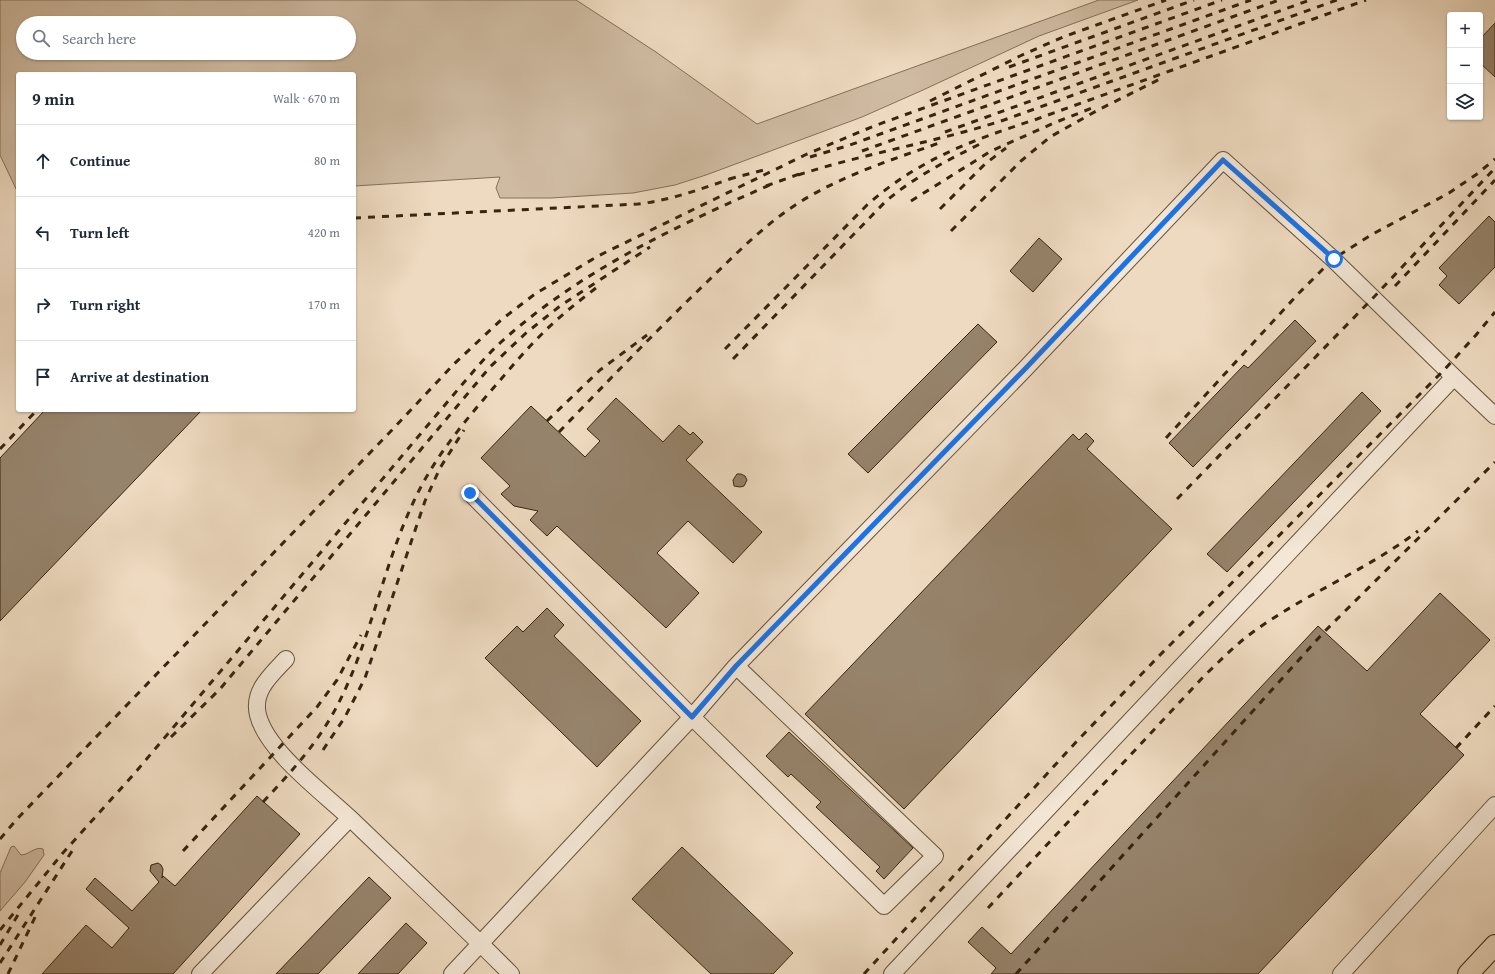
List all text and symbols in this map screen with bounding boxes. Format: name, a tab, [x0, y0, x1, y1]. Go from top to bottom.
map controls	[1447, 12, 1483, 120]
button: +	[1447, 12, 1483, 48]
search box	[16, 16, 356, 60]
icon: search	[30, 27, 52, 49]
text: Search here	[62, 28, 136, 49]
button: −	[1447, 48, 1483, 84]
button: layers	[1447, 84, 1483, 120]
text: 9 min	[32, 86, 74, 111]
text: Walk · 670 m	[273, 89, 340, 108]
icon: ahead	[32, 150, 54, 172]
text: Continue	[70, 150, 131, 171]
text: 80 m	[314, 151, 340, 170]
icon: left	[32, 222, 54, 244]
text: Turn left	[70, 222, 129, 243]
text: 420 m	[308, 223, 340, 242]
route start	[1325, 250, 1343, 268]
icon: right	[32, 294, 54, 316]
text: Turn right	[70, 294, 141, 315]
text: 170 m	[308, 295, 340, 314]
icon: arrive	[32, 366, 54, 388]
text: Arrive at destination	[70, 366, 209, 387]
route end	[461, 484, 479, 502]

